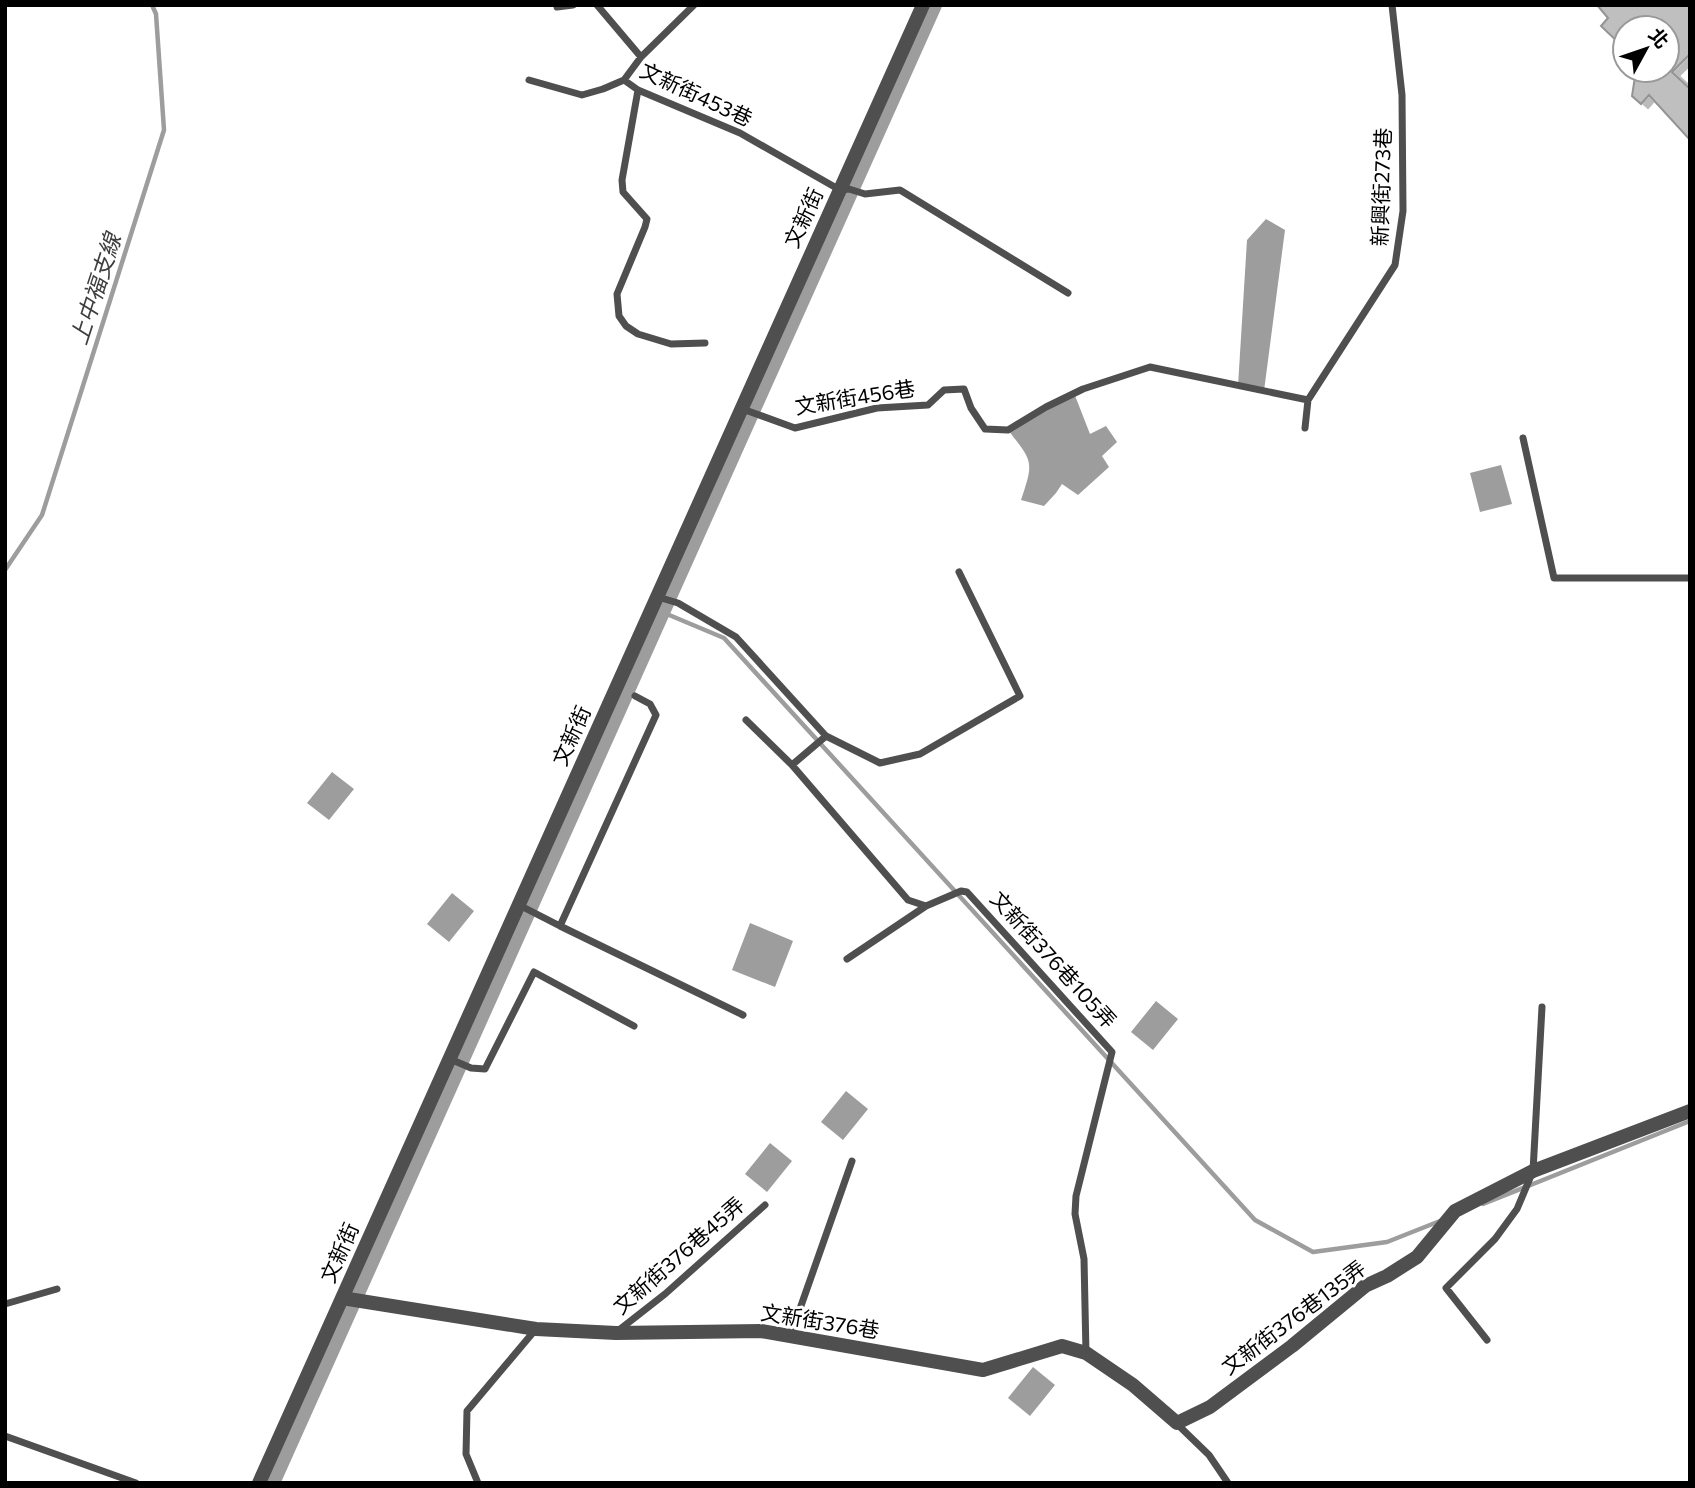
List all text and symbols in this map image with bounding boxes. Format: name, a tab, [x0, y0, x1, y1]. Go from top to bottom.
north arrow	[1611, 14, 1681, 84]
text: 北	[1644, 23, 1674, 52]
street label: 文新街453巷	[637, 57, 757, 130]
street label: 新興街273巷	[1366, 127, 1395, 247]
street label: 文新街	[778, 184, 827, 251]
water label: 上中福支線	[64, 227, 127, 348]
street label: 文新街456巷	[793, 375, 917, 418]
street label: 文新街	[546, 702, 595, 769]
street label: 文新街376巷105弄	[986, 885, 1122, 1033]
street label: 文新街376巷45弄	[607, 1191, 749, 1319]
street label: 文新街	[314, 1219, 363, 1286]
street label: 文新街376巷135弄	[1216, 1255, 1370, 1379]
street label: 文新街376巷	[759, 1299, 881, 1342]

